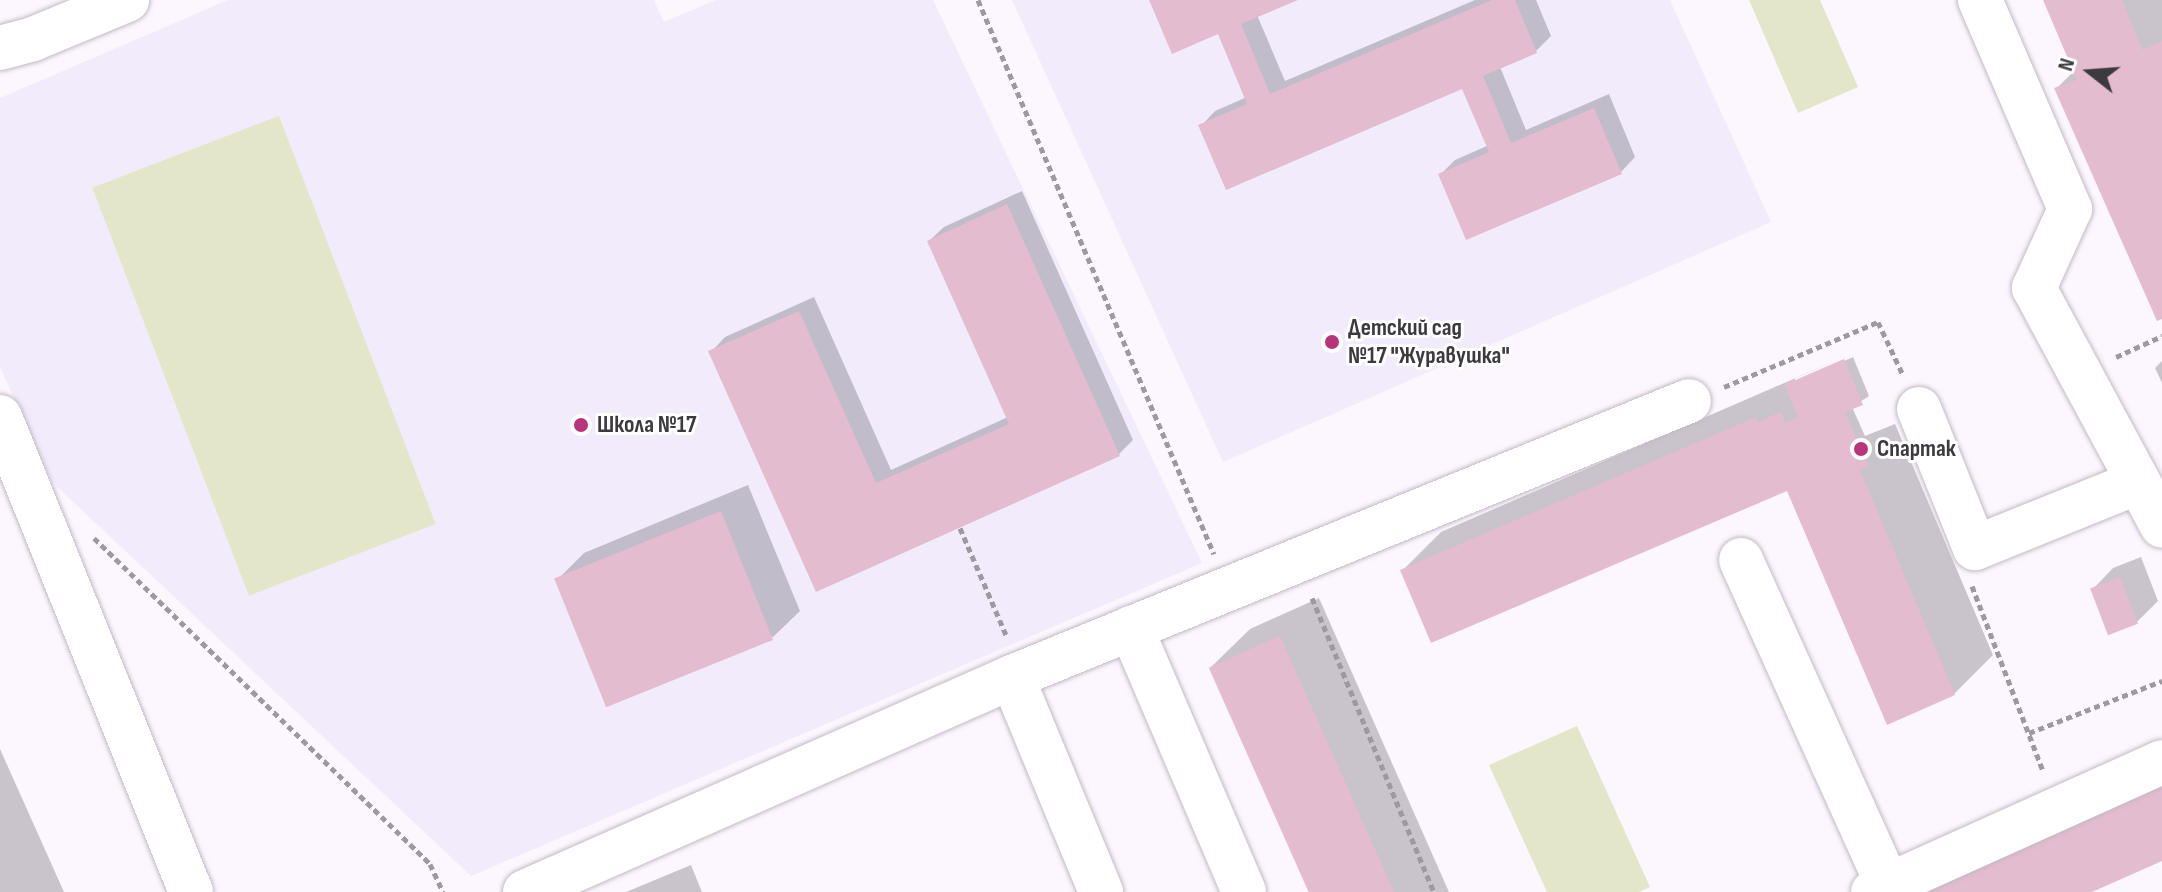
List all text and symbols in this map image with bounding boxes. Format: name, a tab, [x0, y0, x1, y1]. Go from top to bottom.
north arrow	[2050, 32, 2130, 112]
text: N	[2052, 55, 2081, 74]
place label: Детский сад №17 "Журавушка"	[1348, 314, 1510, 370]
marker: Детский сад №17 "Журавушка"	[1323, 333, 1341, 351]
place label: Школа №17	[597, 411, 696, 439]
marker: Школа №17	[572, 416, 590, 434]
place label: Спартак	[1877, 435, 1956, 463]
marker: Спартак	[1852, 440, 1870, 458]

